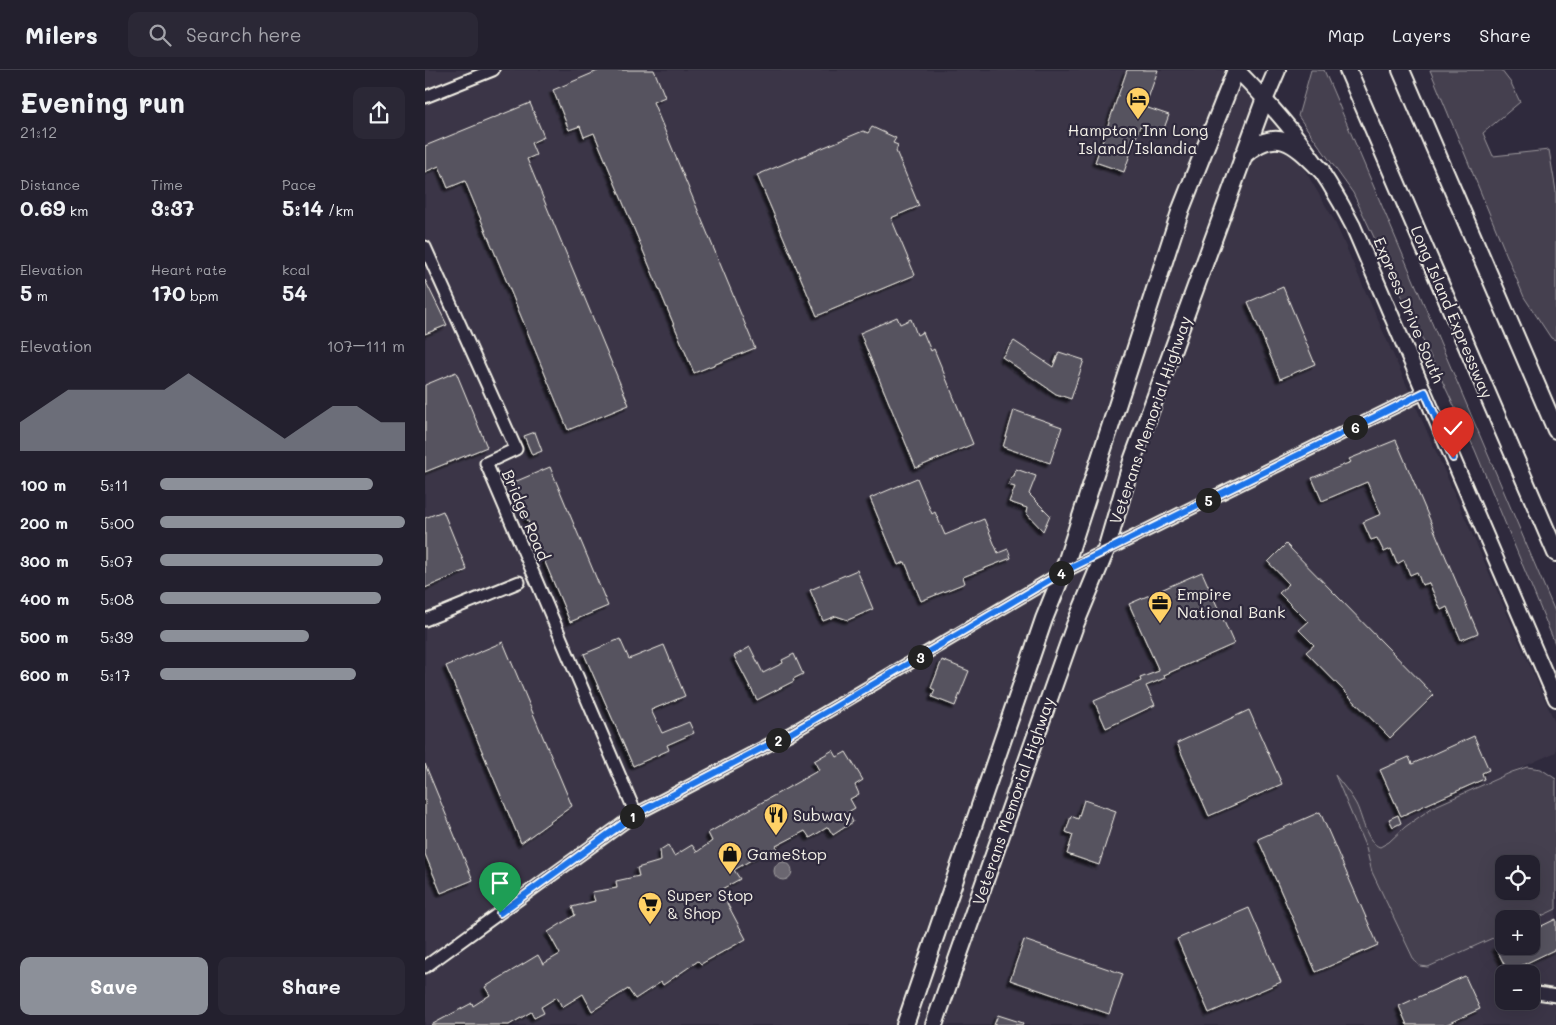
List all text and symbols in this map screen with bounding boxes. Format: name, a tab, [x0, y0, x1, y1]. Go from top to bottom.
search box	[128, 12, 478, 57]
text: Milers	[25, 19, 98, 50]
icon: search	[146, 21, 174, 49]
text: Search here	[186, 22, 302, 47]
text: Map	[1328, 23, 1364, 47]
text: Layers	[1392, 23, 1451, 47]
text: Share	[1479, 23, 1531, 47]
text: Evening run	[20, 84, 185, 120]
hotel icon: Hampton Inn Long Island/Islandia	[1125, 86, 1151, 120]
button: share	[353, 87, 405, 139]
place label: Hampton Inn Long Island/Islandia	[1068, 119, 1208, 158]
text: 21:12	[20, 121, 57, 142]
text: Distance	[20, 175, 80, 194]
text: Time	[151, 175, 183, 194]
text: Pace	[282, 175, 316, 194]
text: 0.69	[20, 194, 65, 221]
text: 3:37	[151, 194, 195, 221]
text: 5:14	[282, 194, 324, 221]
text: km	[65, 201, 88, 220]
text: /km	[324, 201, 354, 220]
street label: Long Island Expressway	[1407, 222, 1498, 401]
street label: Express Drive South	[1369, 234, 1450, 386]
text: Elevation	[20, 260, 83, 279]
text: Heart rate	[151, 260, 227, 279]
text: kcal	[282, 260, 310, 279]
text: 5	[20, 279, 32, 306]
text: 170	[151, 279, 186, 306]
text: 54	[282, 279, 308, 306]
text: m	[32, 286, 48, 305]
text: bpm	[186, 286, 219, 305]
street label: Veterans Memorial Highway	[1104, 313, 1195, 527]
text: Elevation	[20, 335, 92, 356]
text: 107–111 m	[327, 335, 405, 356]
pin	[1432, 407, 1474, 458]
pin: 6	[1343, 414, 1367, 440]
icon: check	[1439, 414, 1467, 442]
text: 6	[1351, 418, 1360, 437]
street label: Bridge Road	[498, 466, 555, 564]
text: 100 m	[20, 474, 66, 495]
text: 5:11	[100, 474, 129, 495]
pin: 5	[1195, 488, 1221, 512]
text: 5	[1204, 491, 1213, 510]
text: 200 m	[20, 512, 68, 533]
text: 5:00	[100, 512, 134, 533]
text: 300 m	[20, 550, 69, 571]
text: 5:07	[100, 550, 133, 571]
pin: 4	[1049, 560, 1073, 586]
text: 4	[1057, 564, 1066, 583]
place label: Empire National Bank	[1177, 583, 1285, 622]
text: 400 m	[20, 588, 69, 609]
text: 5:08	[100, 588, 134, 609]
office icon: Empire National Bank	[1147, 590, 1173, 624]
text: 500 m	[20, 626, 68, 647]
text: 5:39	[100, 626, 133, 647]
pin: 3	[907, 644, 933, 670]
text: 3	[916, 648, 925, 667]
text: 600 m	[20, 664, 69, 685]
text: 5:17	[100, 664, 130, 685]
street label: Veterans Memorial Highway	[967, 694, 1058, 908]
pin: 2	[765, 728, 791, 752]
text: 2	[775, 731, 782, 750]
restaurant icon: Subway	[763, 802, 789, 836]
pin: 1	[619, 804, 645, 828]
place label: Subway	[793, 804, 852, 825]
text: 1	[629, 807, 636, 826]
shop icon: GameStop	[717, 841, 743, 875]
place label: GameStop	[747, 843, 827, 864]
map controls	[1495, 855, 1540, 1010]
button: locate	[1495, 855, 1540, 900]
pin	[479, 862, 521, 913]
icon: arrive	[486, 869, 514, 897]
place label: Super Stop & Shop	[667, 884, 753, 923]
supermarket icon: Super Stop & Shop	[637, 891, 663, 925]
button: +	[1495, 910, 1540, 955]
button: Save	[20, 957, 208, 1015]
button: Share	[218, 957, 405, 1015]
button: −	[1495, 965, 1540, 1010]

